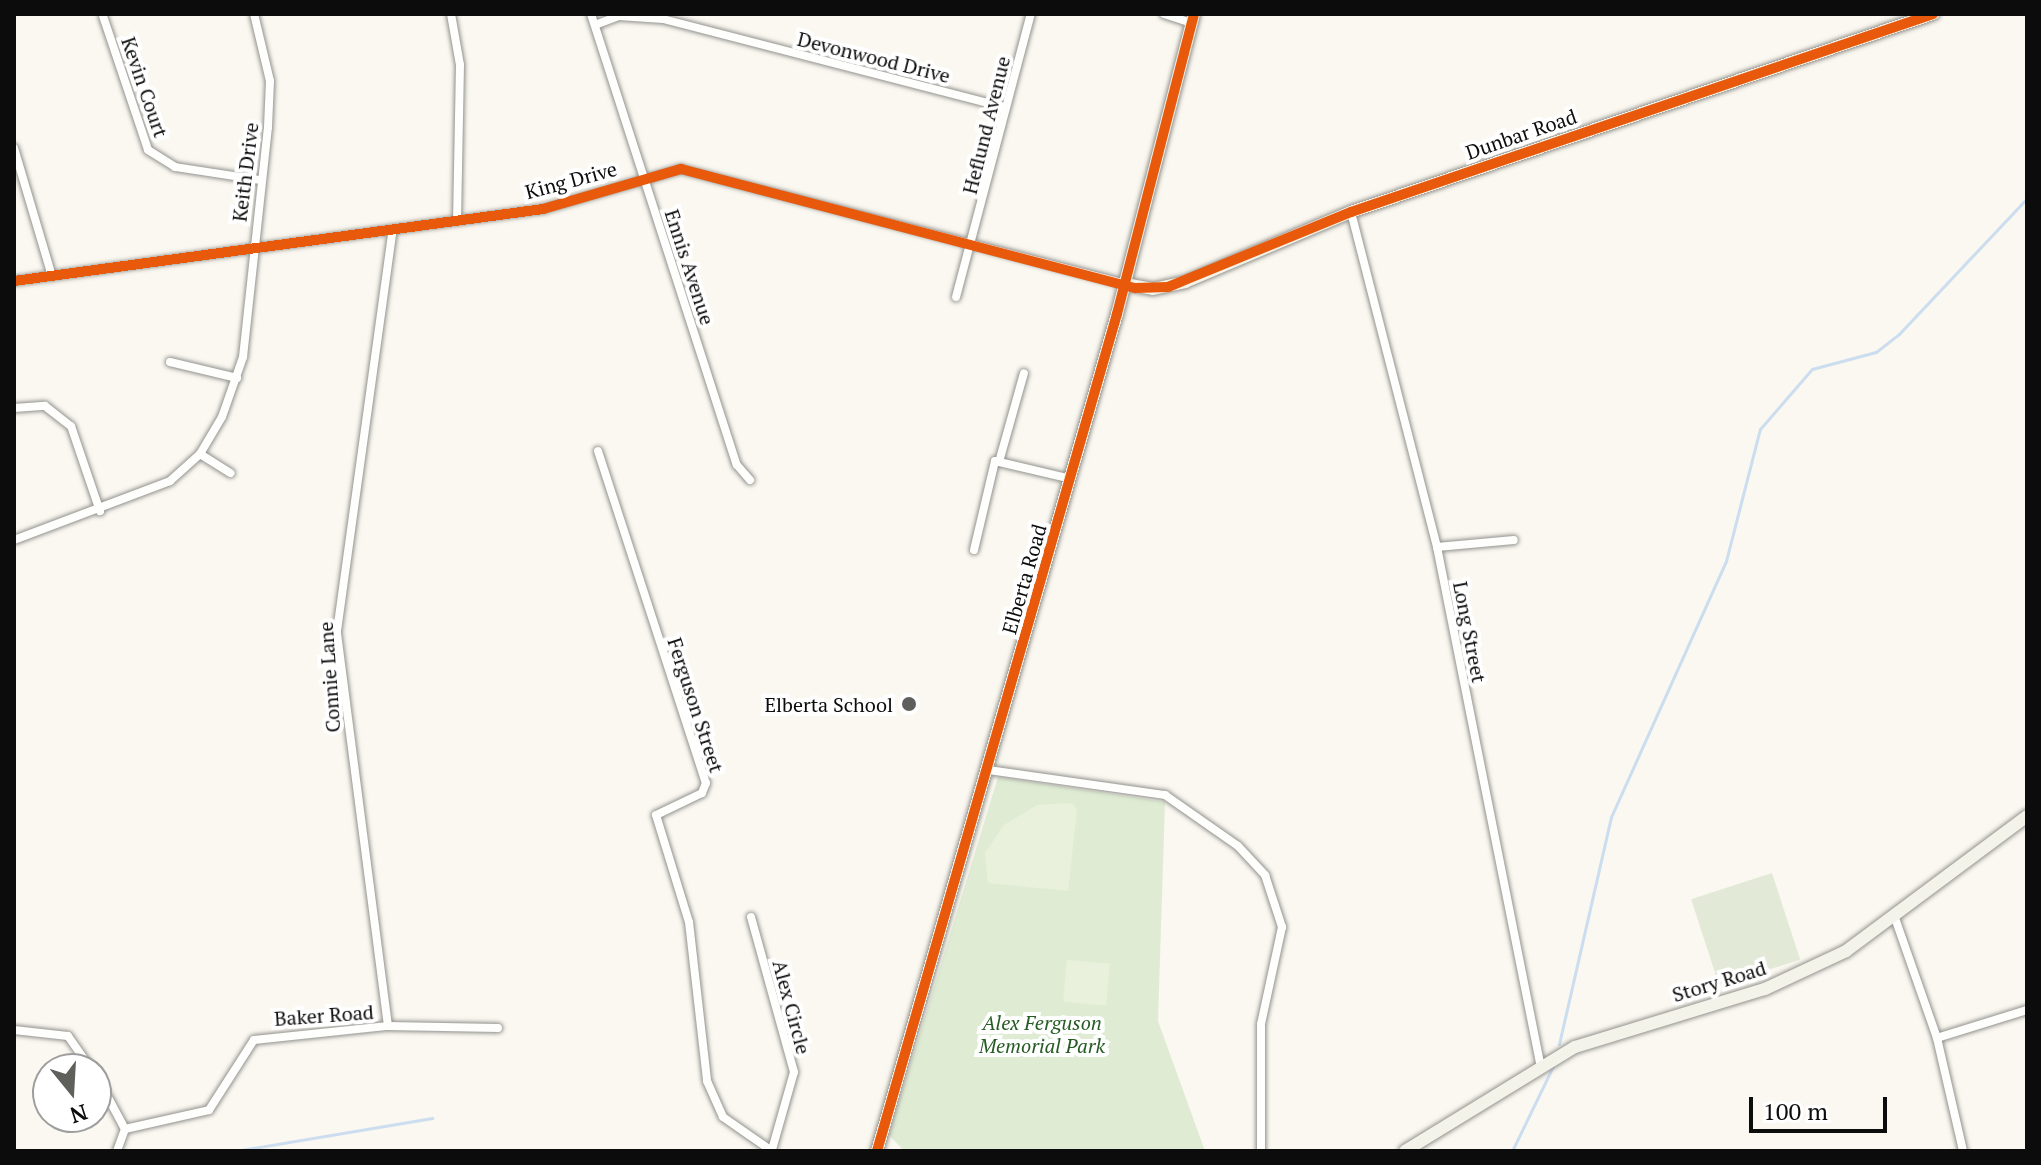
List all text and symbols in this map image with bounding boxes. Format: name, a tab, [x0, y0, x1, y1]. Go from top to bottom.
street label: Devonwood Drive	[795, 26, 953, 88]
street label: Kevin Court	[117, 34, 173, 140]
street label: Heflund Avenue	[957, 53, 1015, 197]
street label: Dunbar Road	[1462, 104, 1580, 164]
street label: Keith Drive	[227, 121, 263, 223]
street label: King Drive	[523, 156, 619, 204]
street label: Ennis Avenue	[660, 206, 720, 328]
street label: Elberta Road	[997, 521, 1051, 637]
street label: Long Street	[1448, 579, 1492, 685]
street label: Connie Lane	[313, 621, 345, 733]
street label: Ferguson Street	[663, 635, 729, 775]
place label: Elberta School	[764, 692, 893, 716]
marker: Elberta School	[900, 695, 918, 713]
street label: Story Road	[1669, 955, 1769, 1007]
street label: Alex Circle	[768, 957, 816, 1057]
street label: Baker Road	[273, 1000, 375, 1030]
park label: Alex Ferguson Memorial Park	[979, 1010, 1105, 1057]
north arrow	[32, 1053, 112, 1133]
scale bar	[1753, 1081, 1891, 1131]
text: 100 m	[1763, 1095, 1828, 1127]
text: N	[67, 1098, 91, 1131]

